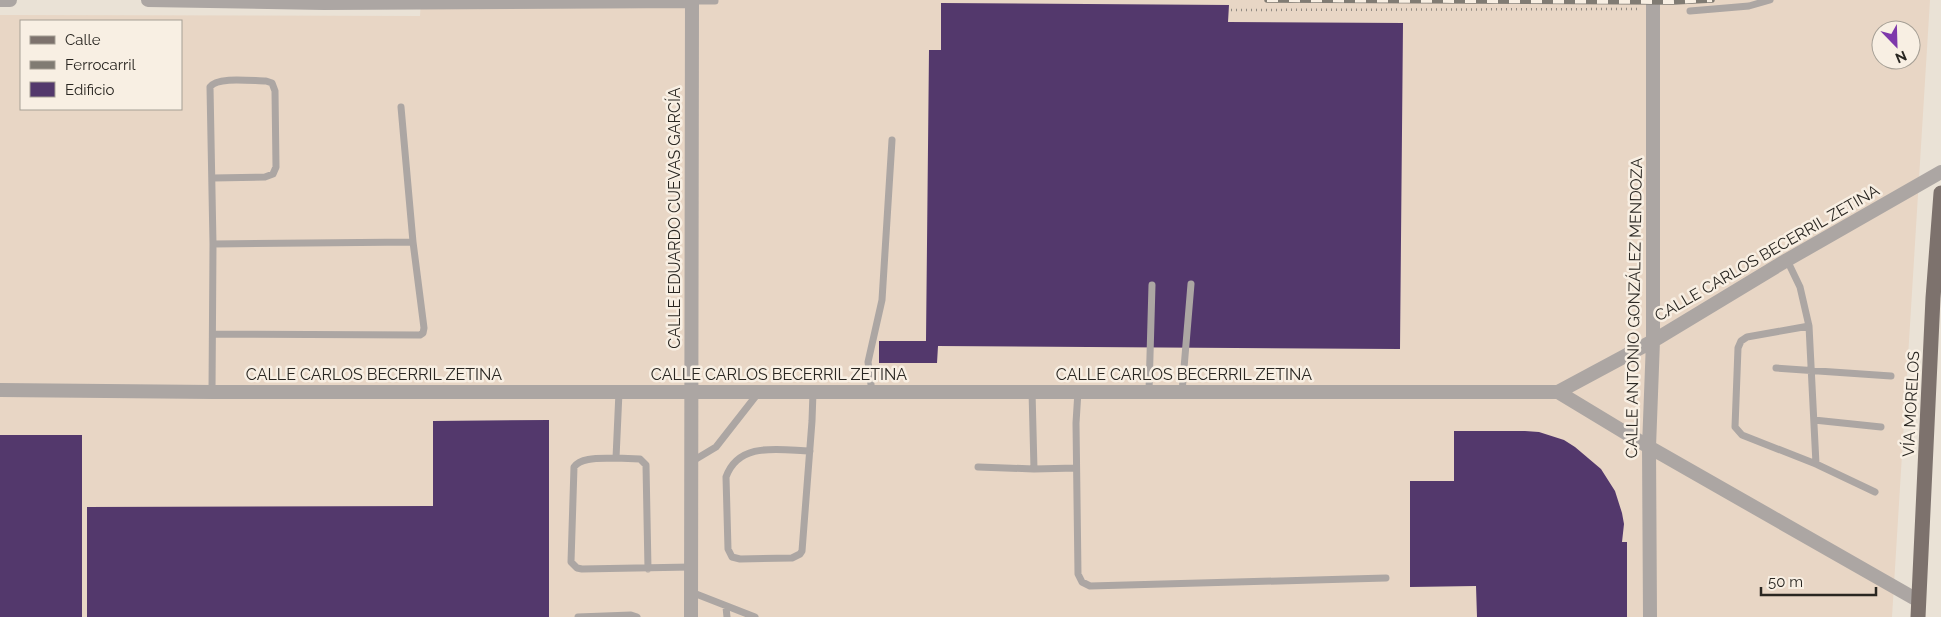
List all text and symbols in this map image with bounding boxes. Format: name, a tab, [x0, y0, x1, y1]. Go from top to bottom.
legend	[20, 20, 182, 110]
north arrow	[1871, 20, 1921, 70]
text: Calle	[65, 31, 101, 49]
text: N	[1893, 48, 1909, 66]
text: Ferrocarril	[65, 56, 137, 74]
text: Edificio	[65, 81, 115, 99]
street label: CALLE EDUARDO CUEVAS GARCÍA	[664, 87, 684, 349]
street label: CALLE ANTONIO GONZÁLEZ MENDOZA	[1621, 157, 1646, 458]
street label: CALLE CARLOS BECERRIL ZETINA	[1651, 181, 1883, 325]
street label: VÍA MORELOS	[1898, 350, 1923, 457]
street label: CALLE CARLOS BECERRIL ZETINA	[246, 365, 502, 384]
street label: CALLE CARLOS BECERRIL ZETINA	[651, 365, 907, 384]
street label: CALLE CARLOS BECERRIL ZETINA	[1056, 365, 1312, 384]
scale bar	[1761, 564, 1876, 596]
text: 50 m	[1768, 573, 1803, 591]

